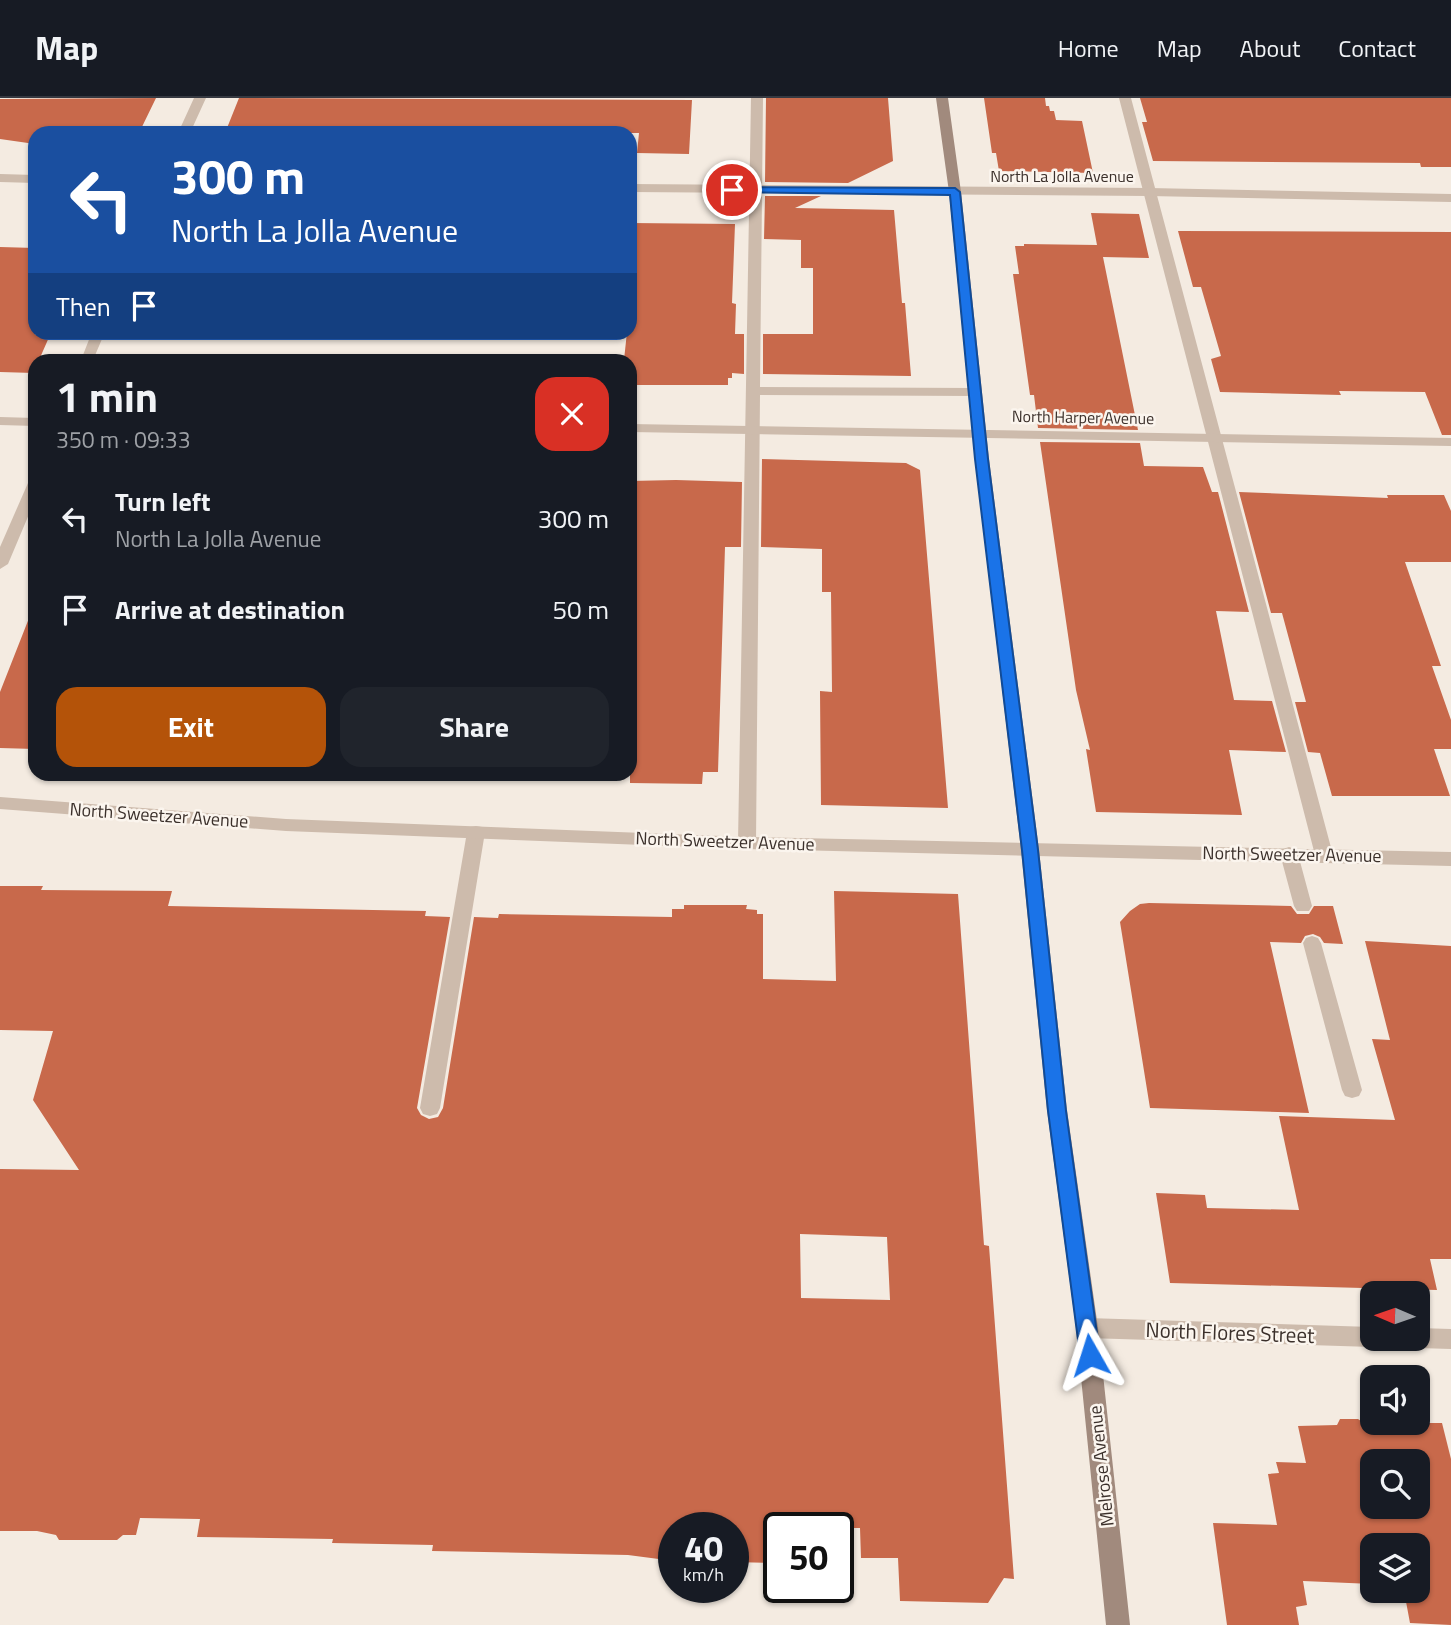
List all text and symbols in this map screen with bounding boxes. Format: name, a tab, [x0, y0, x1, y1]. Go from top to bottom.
text: Map	[35, 23, 98, 73]
text: Home	[1058, 30, 1119, 66]
text: Map	[1157, 30, 1202, 66]
text: About	[1240, 30, 1300, 66]
text: Contact	[1338, 30, 1416, 66]
text: 300 m	[171, 138, 305, 213]
icon: left	[56, 154, 147, 245]
pin	[702, 160, 762, 220]
street label: North La Jolla Avenue	[990, 164, 1134, 188]
icon: arrive	[713, 171, 751, 209]
text: North La Jolla Avenue	[171, 206, 458, 254]
text: Then	[56, 287, 111, 326]
icon: arrive	[125, 287, 163, 325]
text: 1 min	[56, 364, 158, 428]
button: close	[535, 377, 609, 451]
street label: North Harper Avenue	[1012, 404, 1154, 430]
text: 350 m · 09:33	[56, 422, 191, 457]
text: Turn left	[115, 482, 210, 521]
text: 300 m	[538, 499, 609, 538]
icon: left	[56, 500, 94, 538]
text: North La Jolla Avenue	[115, 521, 321, 556]
text: Arrive at destination	[115, 590, 345, 629]
text: 50 m	[552, 590, 609, 629]
icon: arrive	[56, 591, 94, 629]
button: Exit	[56, 687, 326, 767]
button: Share	[340, 687, 609, 767]
street label: North Sweetzer Avenue	[69, 795, 249, 835]
street label: North Sweetzer Avenue	[635, 824, 815, 858]
street label: North Sweetzer Avenue	[1202, 839, 1382, 869]
north arrow	[1360, 1281, 1430, 1351]
map controls	[1360, 1281, 1430, 1603]
street label: North Flores Street	[1145, 1313, 1316, 1351]
position arrow	[1053, 1318, 1127, 1392]
button: sound	[1360, 1365, 1430, 1435]
street label: Melrose Avenue	[1081, 1404, 1121, 1528]
button: search	[1360, 1449, 1430, 1519]
speed limit sign: 50	[763, 1512, 854, 1603]
text: 40	[684, 1521, 723, 1575]
button: layers	[1360, 1533, 1430, 1603]
text: km/h	[683, 1561, 724, 1588]

